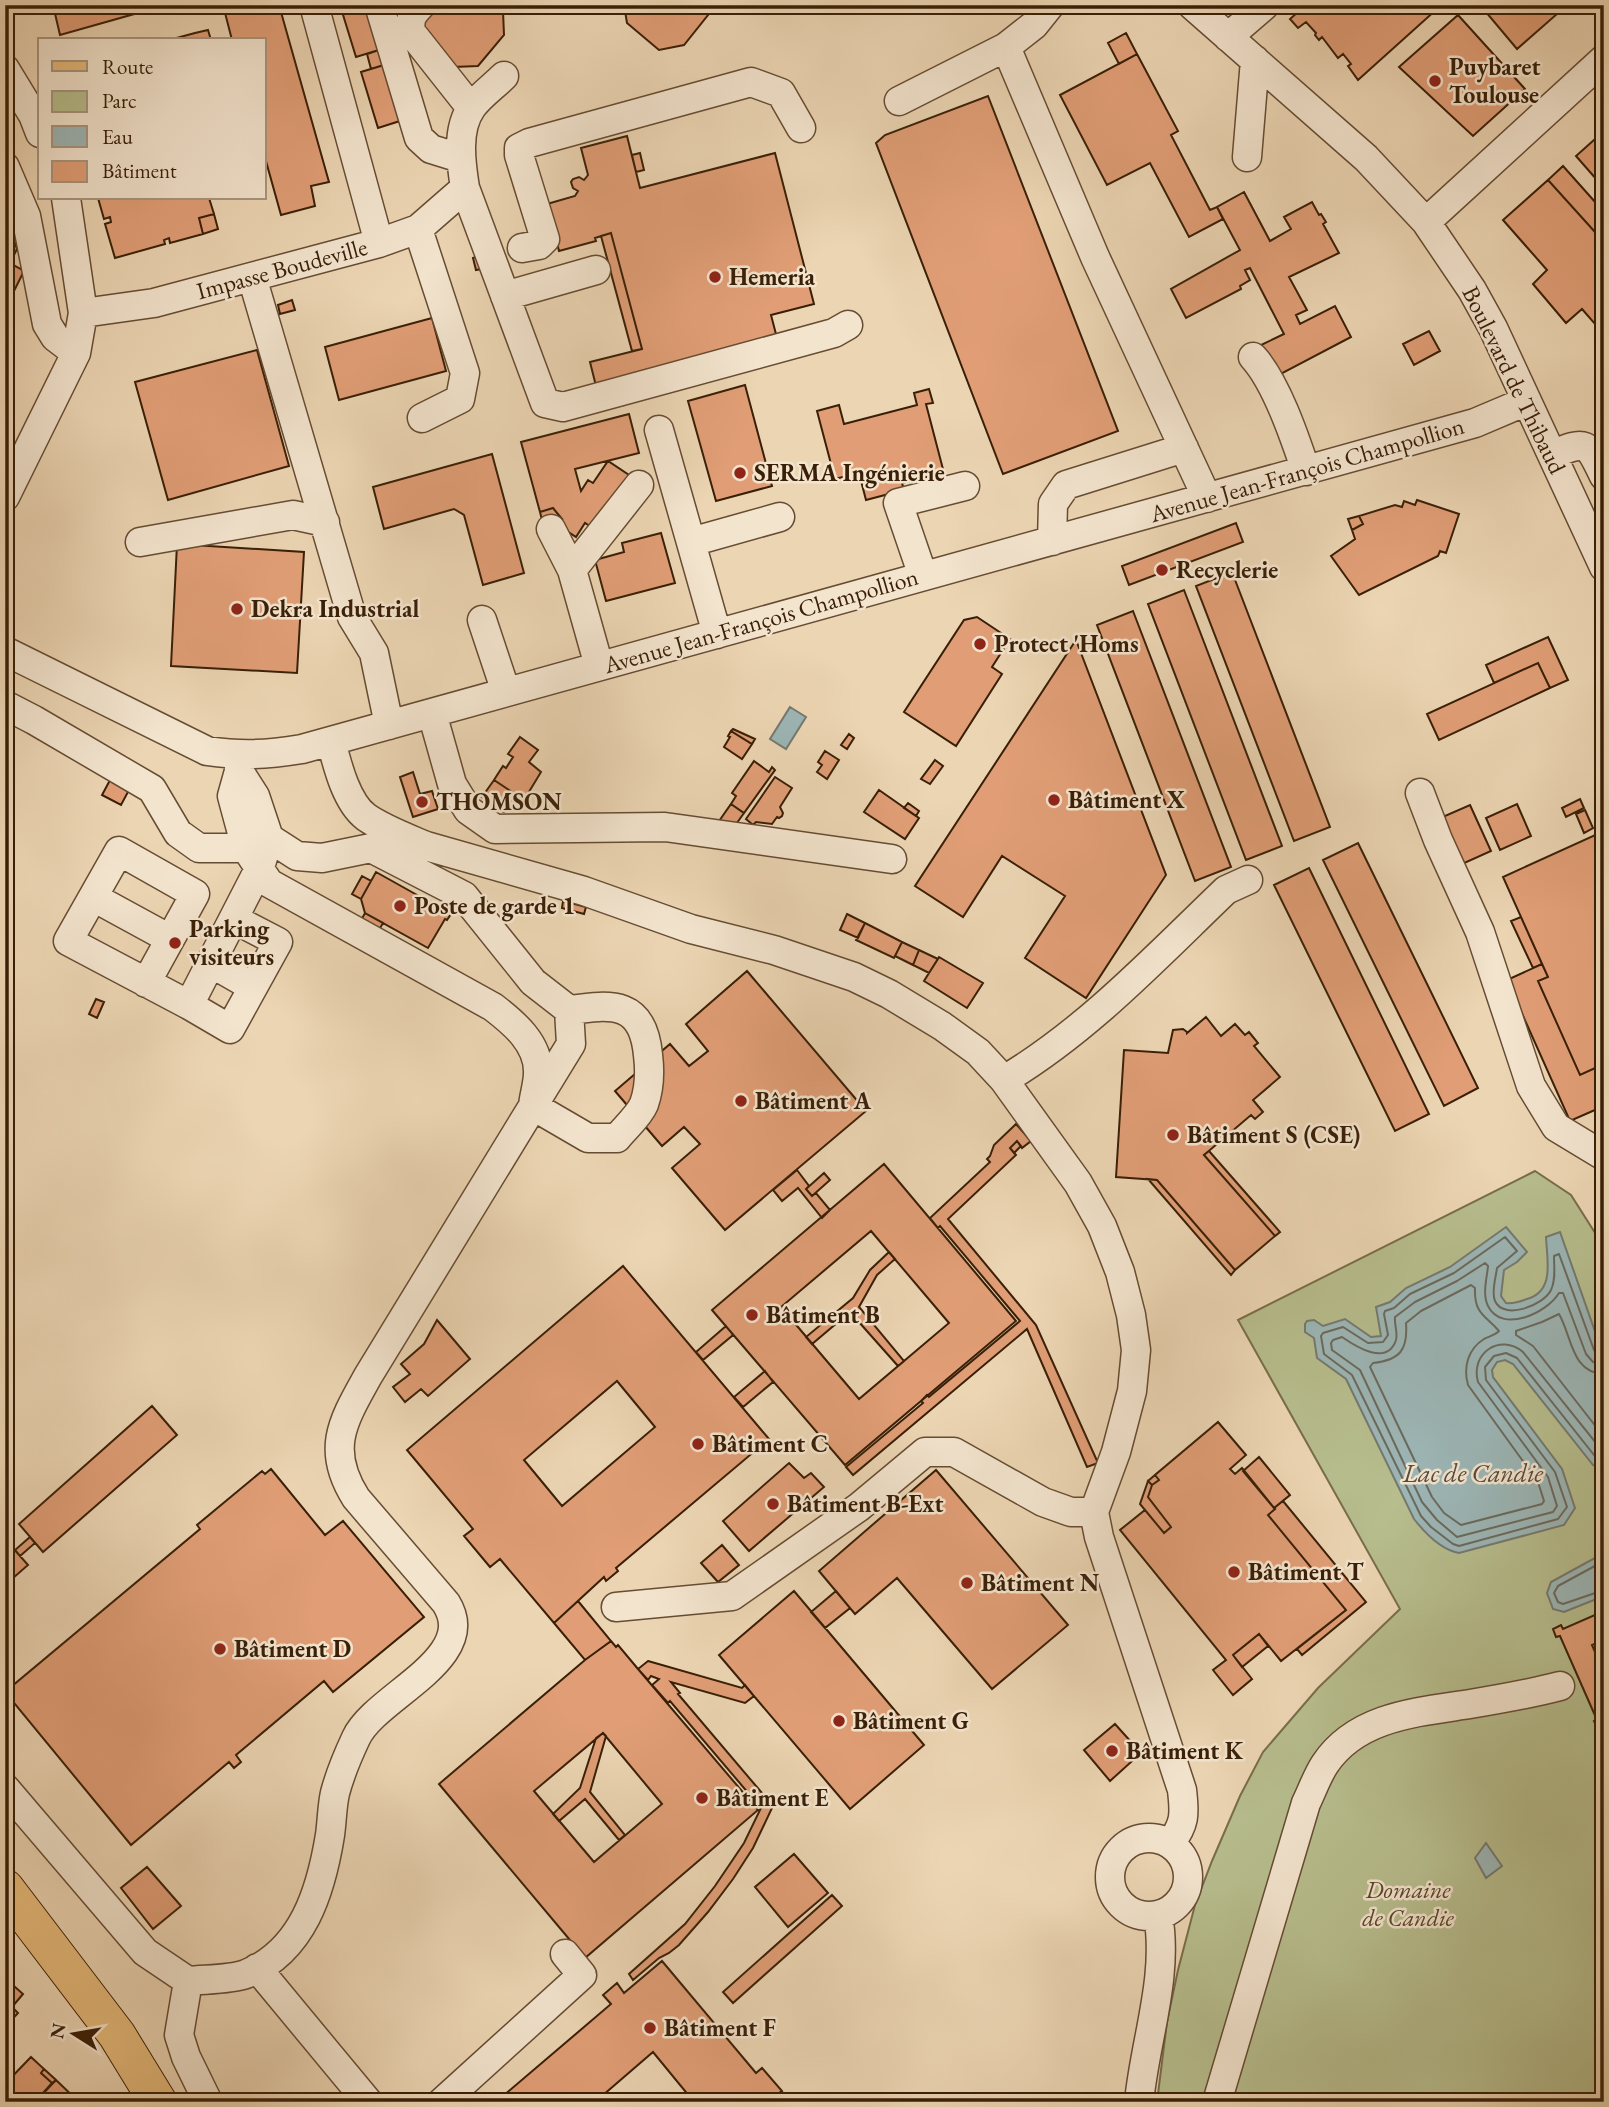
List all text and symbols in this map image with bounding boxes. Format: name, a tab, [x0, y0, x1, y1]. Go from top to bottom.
legend	[38, 38, 266, 200]
place label: Puybaret Toulouse	[1449, 51, 1540, 110]
text: Route	[102, 53, 153, 80]
marker: Puybaret Toulouse	[1427, 73, 1443, 89]
text: Parc	[102, 87, 136, 114]
text: Eau	[102, 123, 133, 150]
text: Bâtiment	[102, 157, 177, 184]
street label: Impasse Boudeville	[193, 231, 371, 306]
place label: Hemeria	[729, 261, 816, 292]
marker: Hemeria	[707, 269, 723, 285]
street label: Boulevard de Thibaud	[1456, 281, 1574, 480]
street label: Avenue Jean-François Champollion	[1145, 410, 1468, 530]
place label: SERMA Ingénierie	[754, 457, 945, 489]
marker: SERMA Ingénierie	[732, 465, 748, 481]
place label: Recyclerie	[1176, 554, 1278, 586]
street label: Avenue Jean-François Champollion	[599, 561, 922, 681]
marker: Recyclerie	[1154, 562, 1170, 578]
place label: Dekra Industrial	[251, 593, 419, 624]
marker: Dekra Industrial	[229, 601, 245, 617]
place label: Protect 'Homs	[994, 628, 1139, 659]
marker: Protect 'Homs	[972, 636, 988, 652]
place label: Bâtiment X	[1068, 784, 1185, 815]
place label: THOMSON	[436, 786, 562, 817]
marker: Bâtiment X	[1046, 792, 1062, 808]
marker: THOMSON	[414, 794, 430, 810]
place label: Poste de garde 1	[414, 890, 575, 922]
marker: Poste de garde 1	[392, 898, 408, 914]
place label: Parking visiteurs	[189, 913, 274, 972]
marker: Parking visiteurs	[167, 935, 183, 951]
place label: Bâtiment A	[755, 1085, 872, 1116]
marker: Bâtiment A	[733, 1093, 749, 1109]
place label: Bâtiment S (CSE)	[1187, 1119, 1360, 1150]
marker: Bâtiment S (CSE)	[1165, 1127, 1181, 1143]
place label: Bâtiment B	[766, 1299, 880, 1330]
marker: Bâtiment B	[744, 1307, 760, 1323]
place label: Bâtiment C	[712, 1428, 828, 1459]
marker: Bâtiment C	[690, 1436, 706, 1452]
water label: Lac de Candie	[1402, 1456, 1544, 1490]
place label: Bâtiment B-Ext	[787, 1488, 943, 1519]
marker: Bâtiment B-Ext	[765, 1496, 781, 1512]
place label: Bâtiment T	[1248, 1556, 1364, 1587]
marker: Bâtiment T	[1226, 1564, 1242, 1580]
place label: Bâtiment N	[981, 1567, 1100, 1598]
marker: Bâtiment N	[959, 1575, 975, 1591]
place label: Bâtiment D	[234, 1633, 351, 1664]
marker: Bâtiment D	[212, 1641, 228, 1657]
place label: Bâtiment G	[853, 1705, 969, 1736]
marker: Bâtiment G	[831, 1713, 847, 1729]
place label: Bâtiment K	[1126, 1735, 1244, 1766]
marker: Bâtiment K	[1104, 1743, 1120, 1759]
place label: Bâtiment E	[716, 1782, 829, 1813]
marker: Bâtiment E	[694, 1790, 710, 1806]
park label: Domaine de Candie	[1362, 1874, 1455, 1933]
north arrow	[38, 1998, 108, 2068]
place label: Bâtiment F	[664, 2012, 776, 2043]
text: N	[44, 2020, 72, 2041]
marker: Bâtiment F	[642, 2020, 658, 2036]

